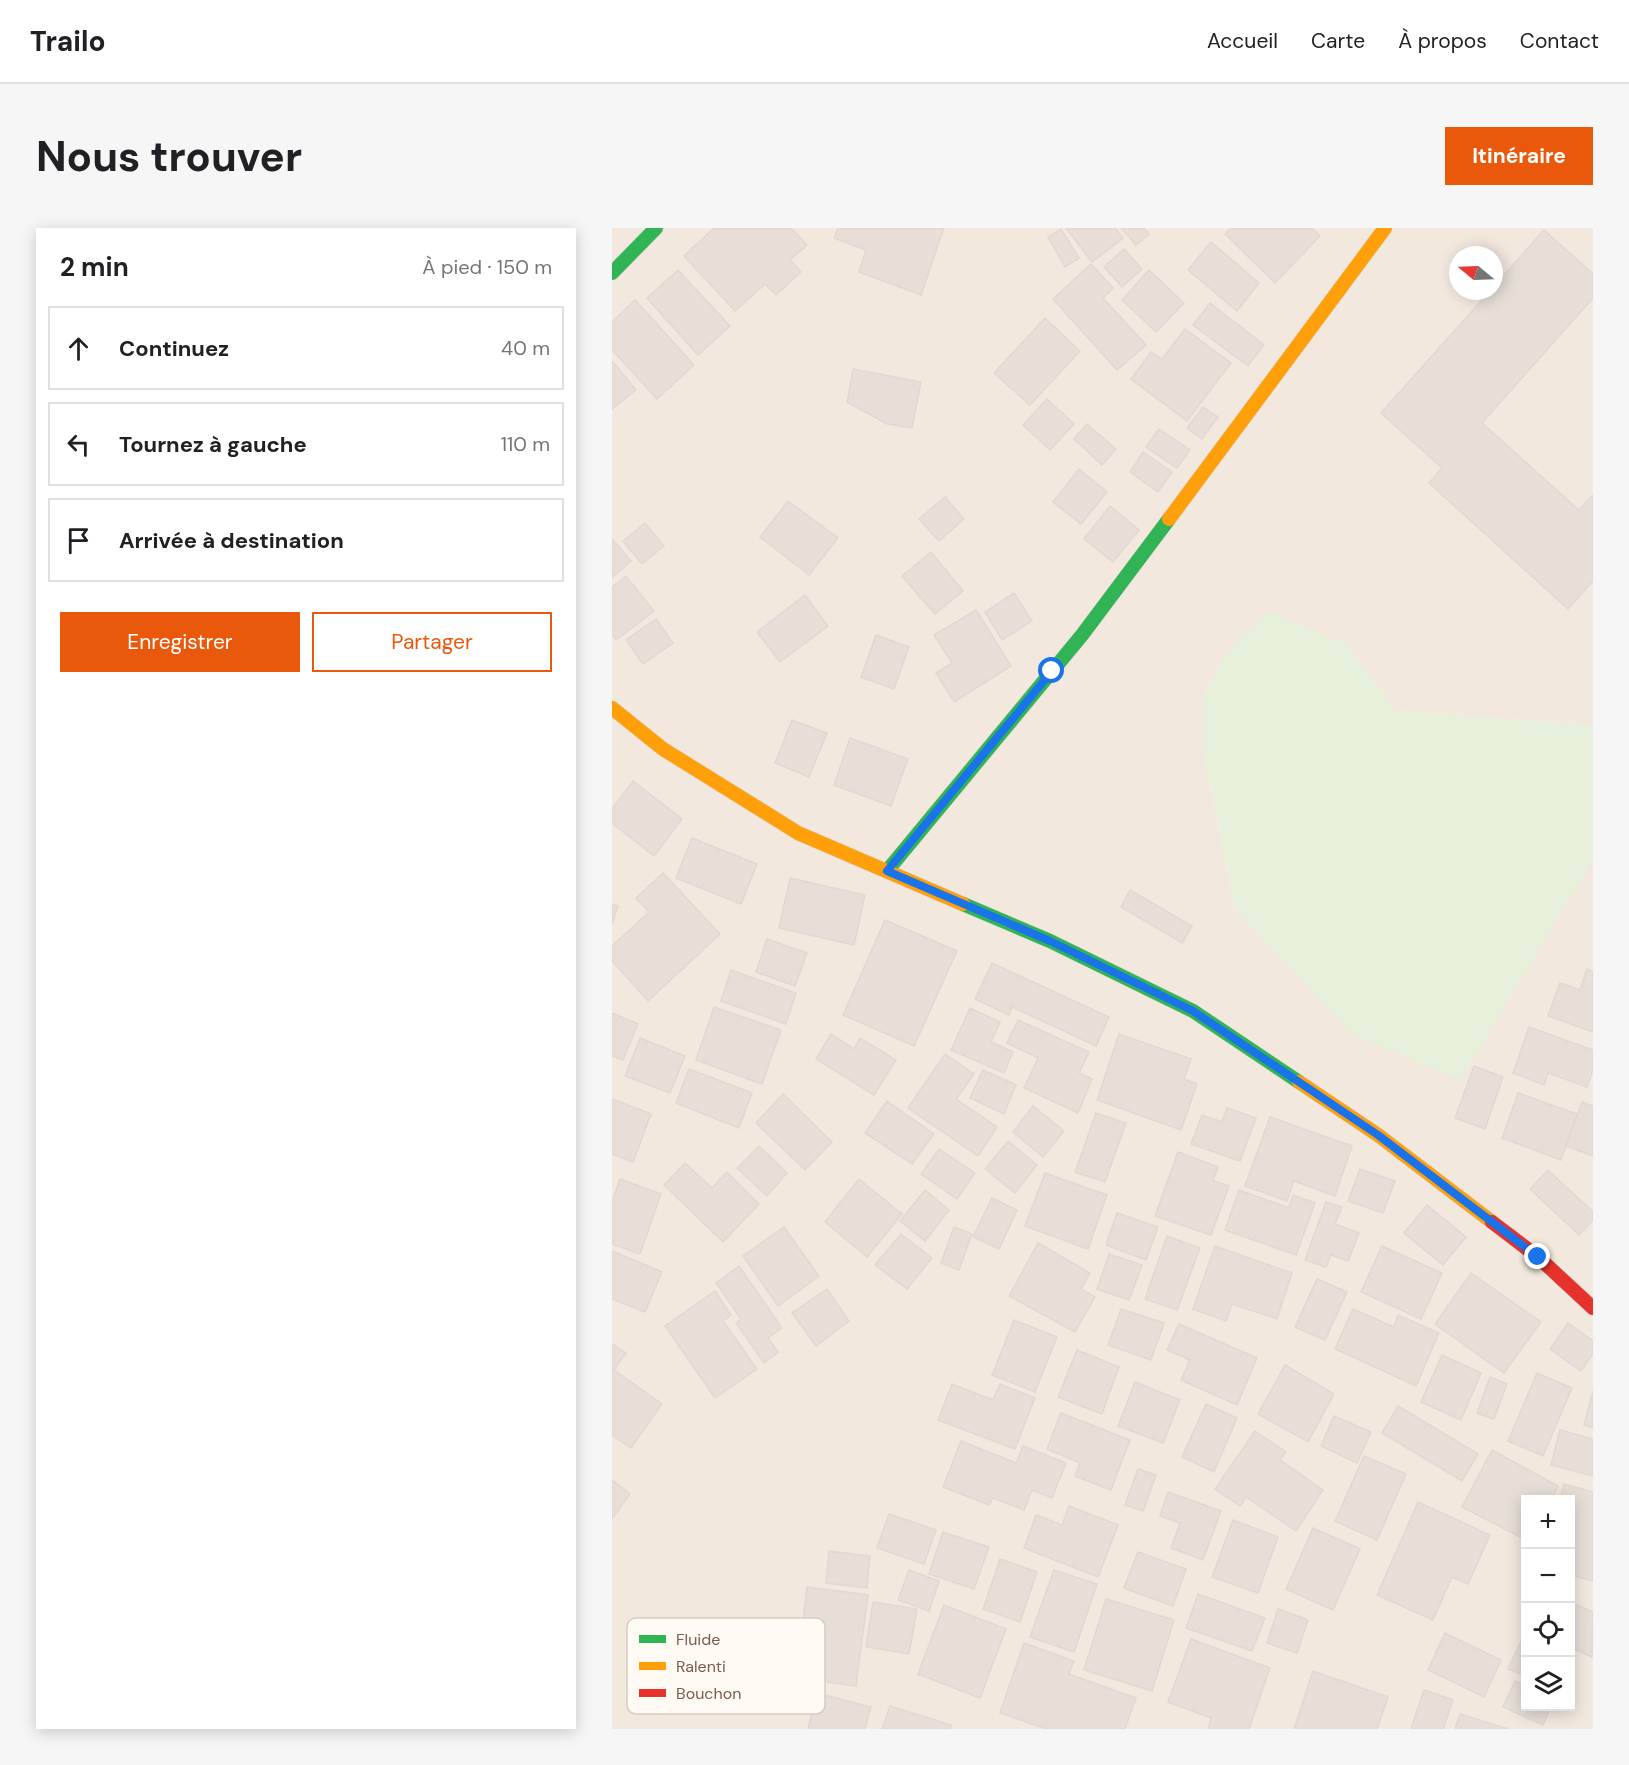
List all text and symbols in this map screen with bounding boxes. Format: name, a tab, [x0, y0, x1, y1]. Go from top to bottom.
text: Trailo	[30, 23, 106, 60]
text: Accueil	[1207, 27, 1278, 55]
text: Carte	[1311, 27, 1365, 55]
text: À propos	[1398, 27, 1487, 55]
text: Contact	[1520, 27, 1599, 55]
button: Itinéraire	[1445, 127, 1593, 185]
text: Nous trouver	[36, 129, 302, 184]
north arrow	[1449, 246, 1503, 300]
text: 2 min	[60, 250, 129, 284]
text: À pied · 150 m	[422, 254, 552, 280]
icon: ahead	[62, 332, 95, 365]
text: Continuez	[119, 334, 229, 363]
text: 40 m	[501, 335, 550, 361]
icon: left	[62, 428, 95, 461]
text: Tournez à gauche	[119, 430, 307, 459]
text: 110 m	[501, 431, 550, 457]
icon: arrive	[62, 524, 95, 557]
text: Arrivée à destination	[119, 526, 344, 555]
button: Enregistrer	[60, 612, 300, 672]
button: Partager	[312, 612, 552, 672]
route start	[1038, 657, 1064, 683]
route end	[1524, 1243, 1550, 1269]
map controls	[1521, 1495, 1575, 1711]
button: +	[1521, 1495, 1575, 1549]
button: −	[1521, 1549, 1575, 1603]
button: locate	[1521, 1603, 1575, 1657]
legend	[627, 1618, 825, 1714]
text: Fluide	[676, 1629, 720, 1650]
text: Ralenti	[676, 1656, 726, 1677]
button: layers	[1521, 1657, 1575, 1711]
text: Bouchon	[676, 1683, 741, 1704]

